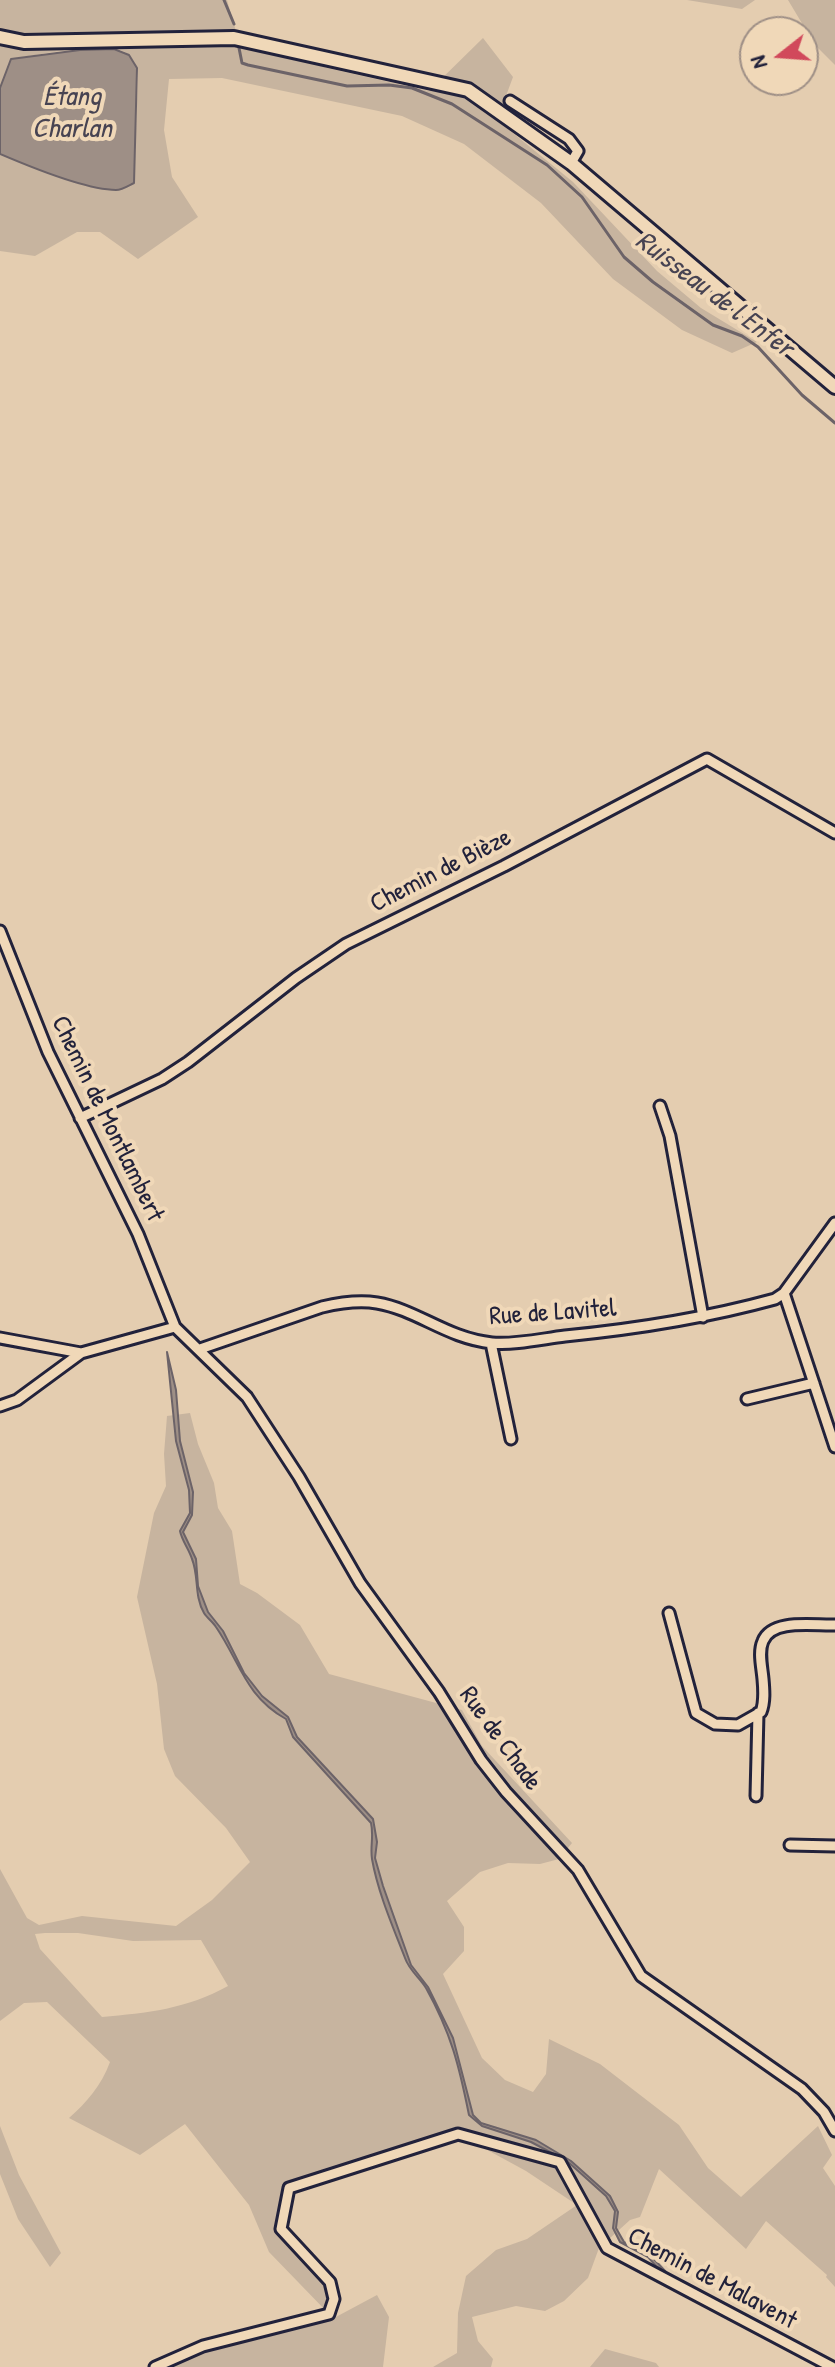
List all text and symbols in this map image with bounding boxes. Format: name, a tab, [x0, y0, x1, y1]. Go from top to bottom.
north arrow	[739, 16, 819, 96]
text: N	[742, 52, 774, 72]
water label: Étang Charlan	[32, 81, 112, 147]
water label: Ruisseau de l'Enfer	[628, 225, 800, 365]
street label: Chemin de Bièze	[365, 822, 517, 920]
street label: Chemin de Montlambert	[44, 1011, 170, 1227]
street label: Rue de Lavitel	[488, 1293, 618, 1333]
street label: Rue de Chade	[452, 1681, 548, 1797]
street label: Chemin de Malavent	[622, 2221, 802, 2337]

